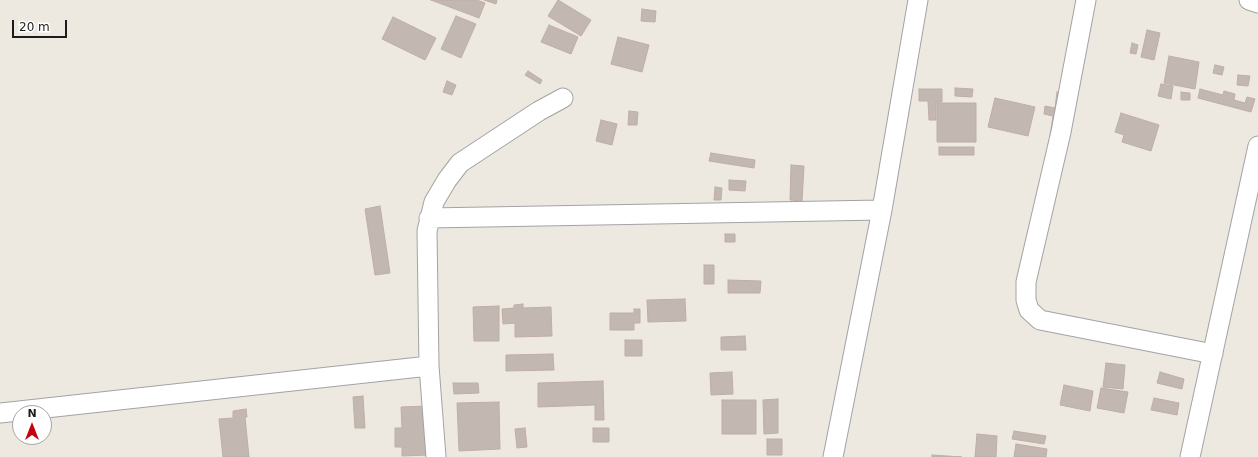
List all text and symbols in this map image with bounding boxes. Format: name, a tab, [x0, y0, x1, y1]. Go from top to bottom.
scale bar	[14, 12, 69, 38]
text: 20 m	[19, 20, 50, 34]
north arrow	[12, 405, 52, 445]
text: N	[27, 407, 37, 420]

